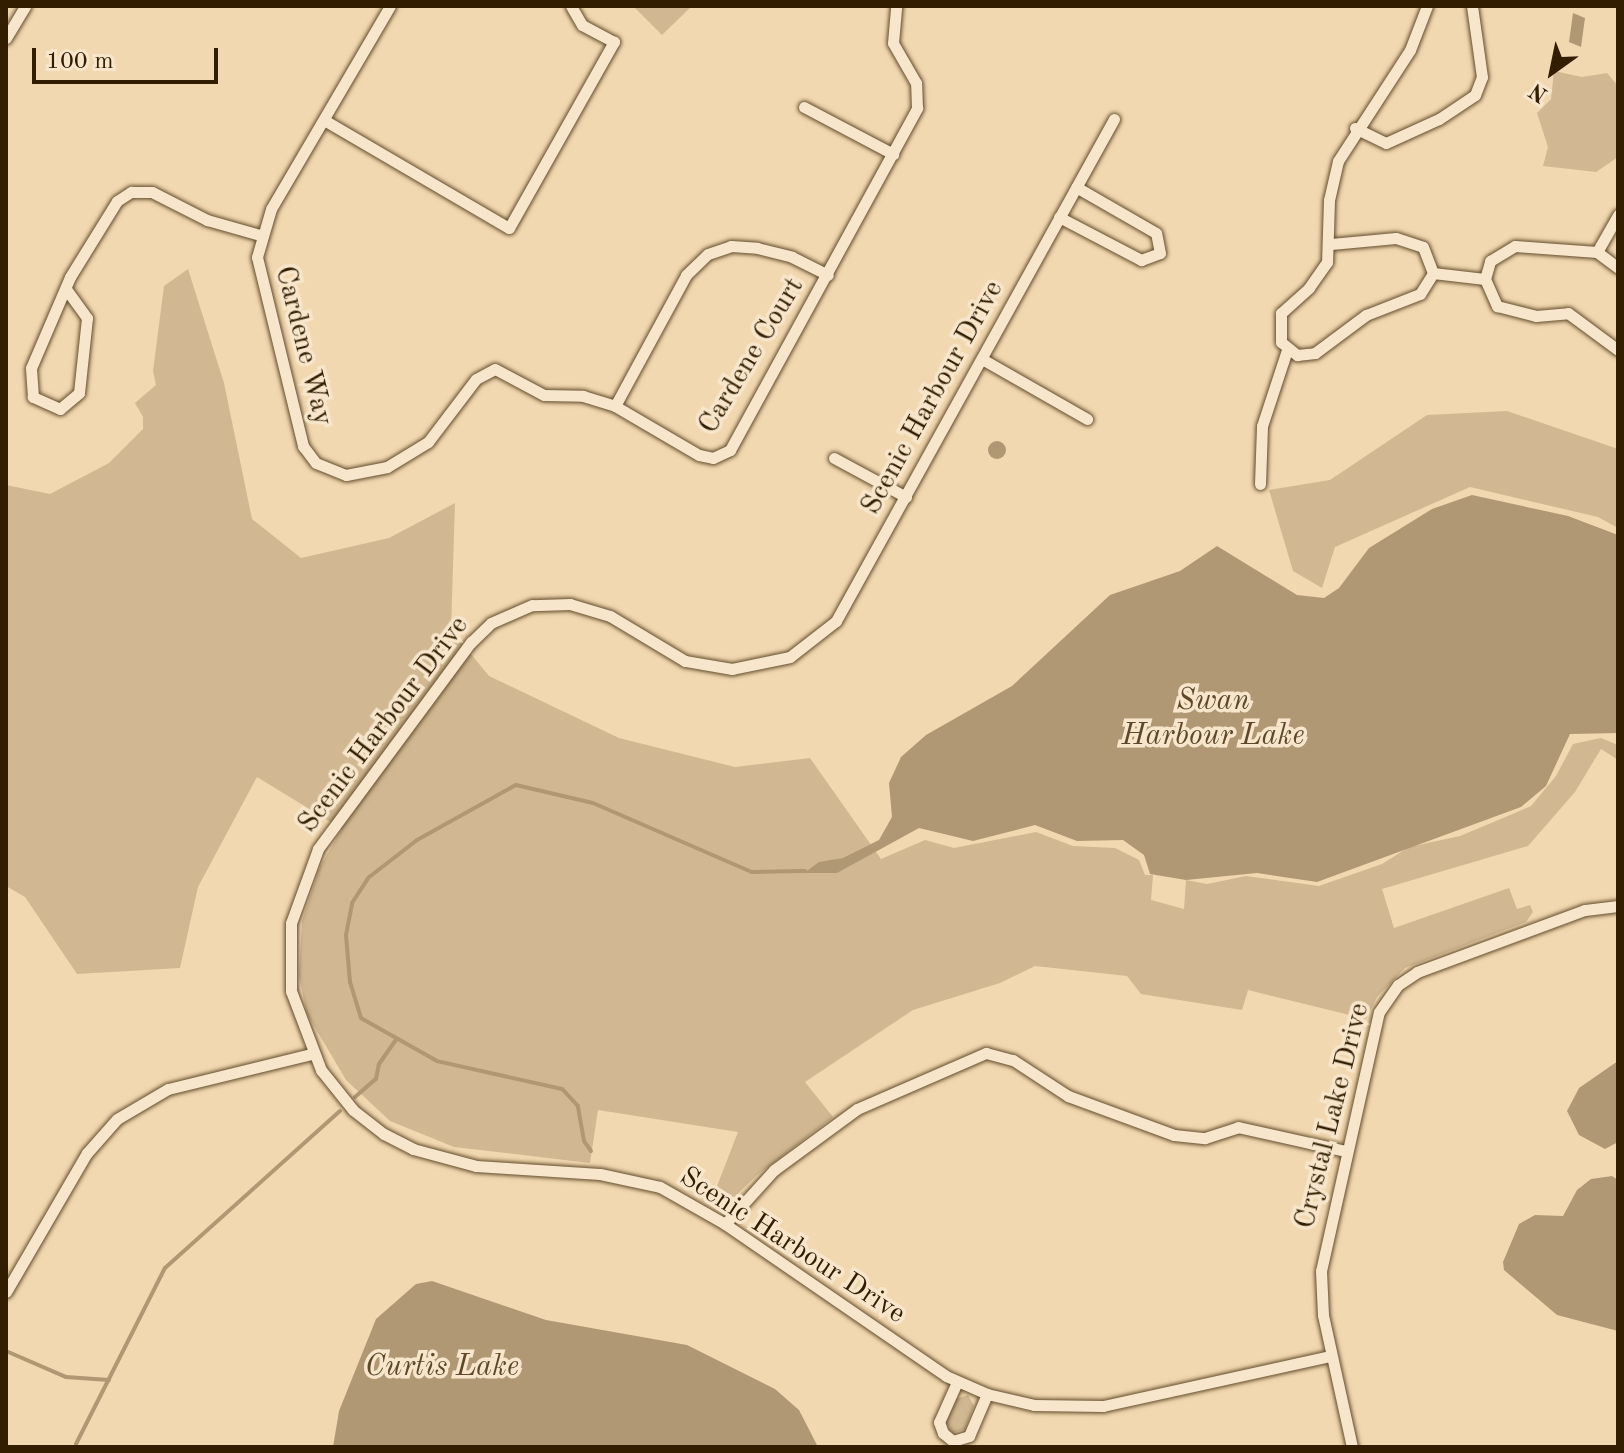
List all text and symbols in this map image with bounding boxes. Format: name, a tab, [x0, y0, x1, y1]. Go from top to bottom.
scale bar	[36, 32, 222, 82]
north arrow	[1512, 32, 1592, 112]
text: 100 m	[46, 50, 114, 74]
text: N	[1526, 78, 1552, 106]
street label: Cardene Way	[267, 263, 339, 429]
street label: Cardene Court	[692, 272, 812, 440]
street label: Scenic Harbour Drive	[855, 275, 1011, 521]
street label: Scenic Harbour Drive	[292, 610, 476, 840]
water label: Swan Harbour Lake	[1121, 683, 1305, 754]
street label: Crystal Lake Drive	[1289, 1000, 1377, 1232]
street label: Scenic Harbour Drive	[673, 1160, 911, 1332]
water label: Curtis Lake	[365, 1349, 519, 1385]

